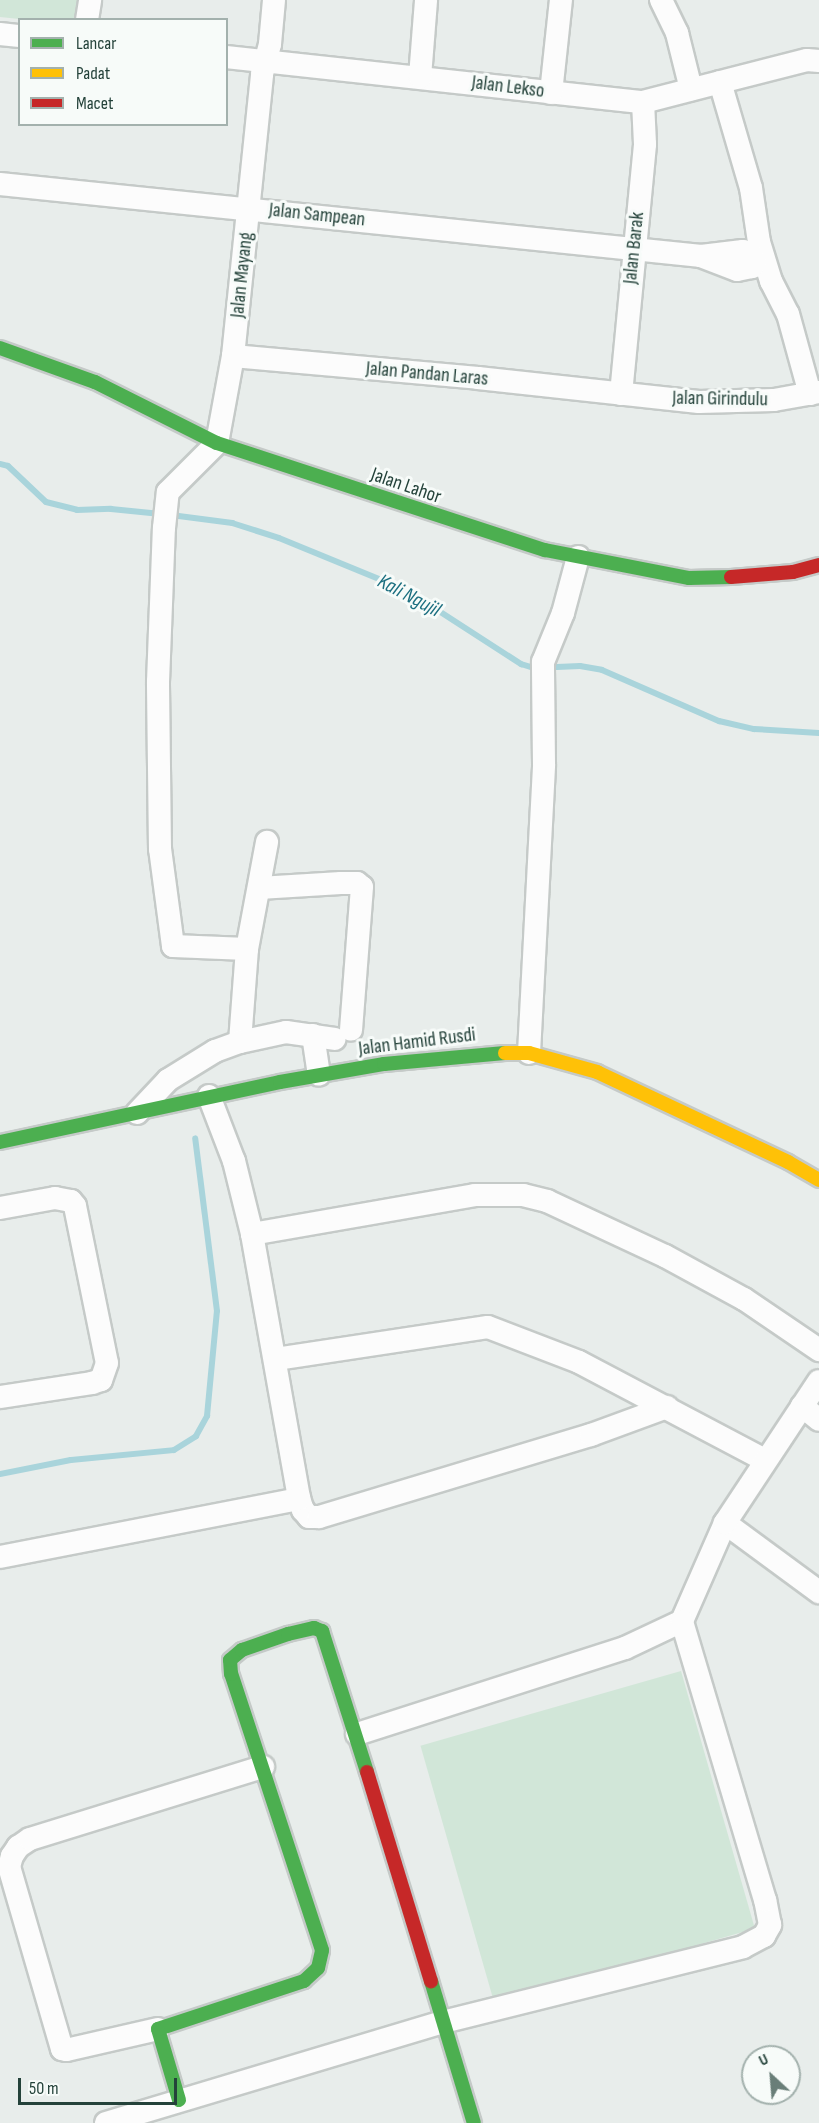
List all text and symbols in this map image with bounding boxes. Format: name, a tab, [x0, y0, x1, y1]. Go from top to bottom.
legend	[18, 18, 228, 126]
text: Lancar	[76, 33, 116, 54]
text: Padat	[76, 63, 110, 84]
street label: Jalan Lekso	[470, 71, 546, 103]
text: Macet	[76, 93, 113, 114]
street label: Jalan Sampean	[268, 198, 366, 232]
street label: Jalan Barak	[618, 211, 650, 285]
street label: Jalan Mayang	[226, 231, 258, 319]
street label: Jalan Pandan Laras	[365, 357, 489, 391]
street label: Jalan Girindulu	[672, 386, 768, 412]
street label: Jalan Lahor	[368, 463, 444, 509]
water label: Kali Ngujil	[373, 569, 445, 623]
street label: Jalan Hamid Rusdi	[357, 1023, 477, 1061]
north arrow	[741, 2045, 801, 2105]
text: U	[756, 2050, 772, 2071]
scale bar	[21, 2066, 180, 2104]
text: 50 m	[29, 2078, 59, 2099]

